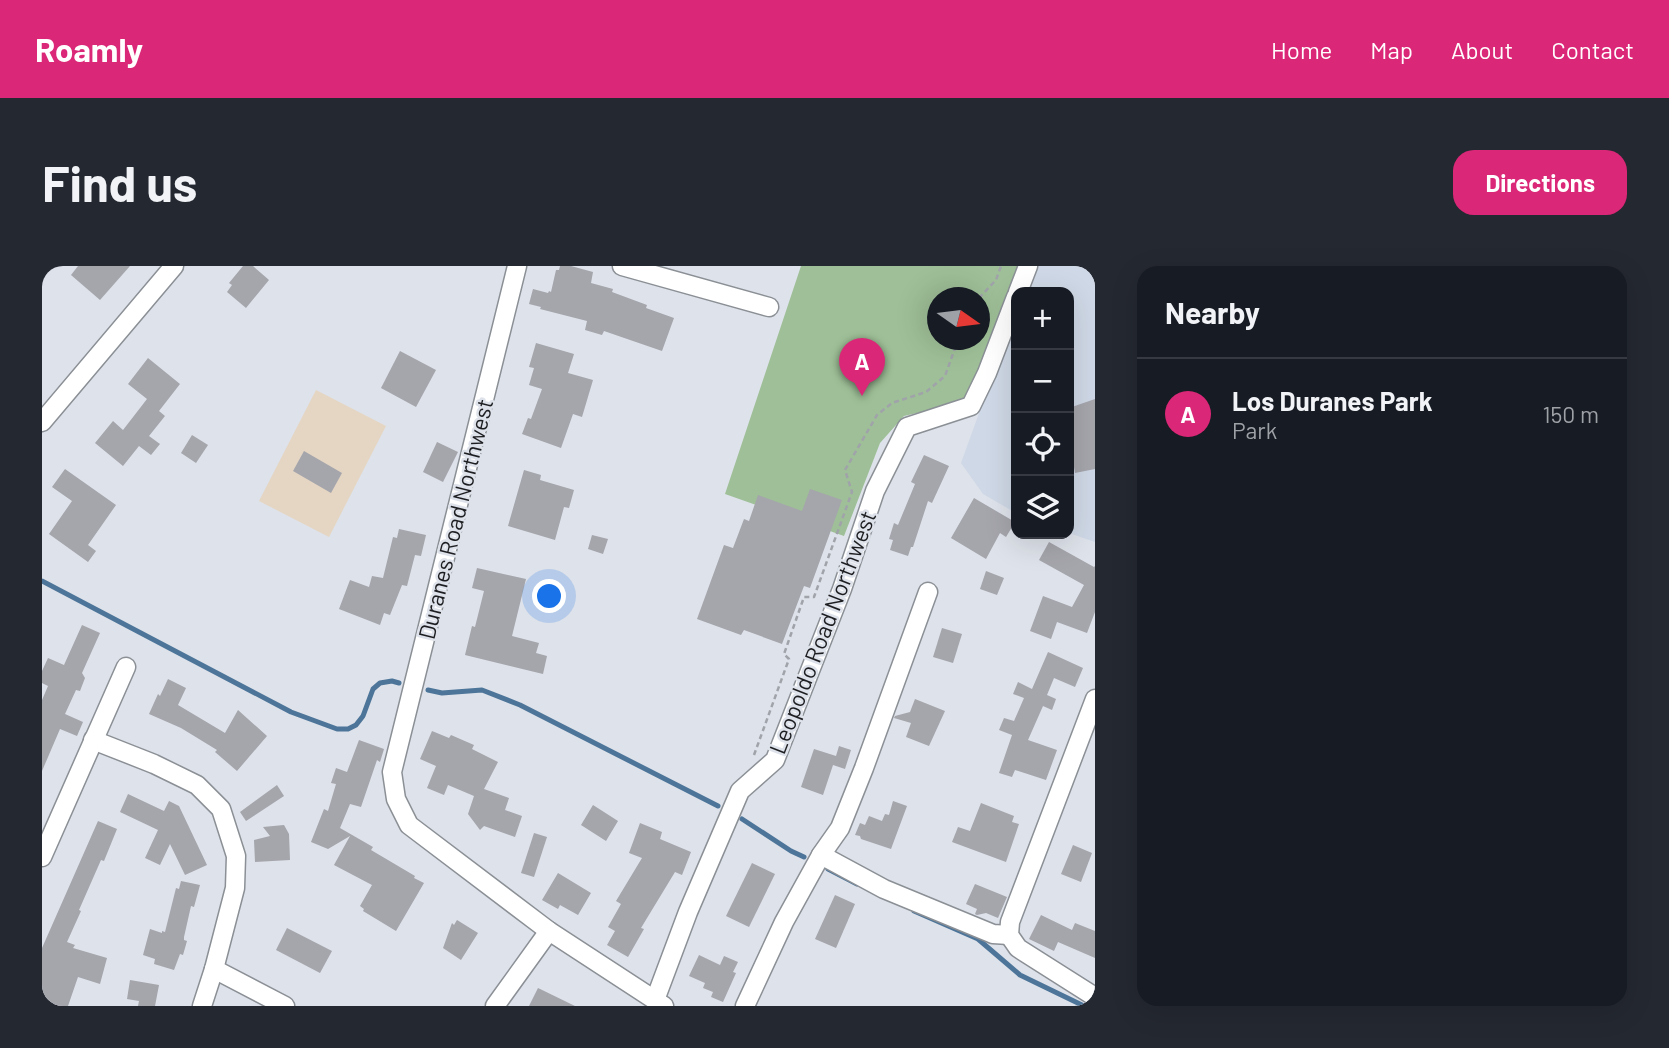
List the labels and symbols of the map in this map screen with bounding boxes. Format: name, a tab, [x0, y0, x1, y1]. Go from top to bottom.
north arrow	[927, 287, 990, 350]
pin: A	[839, 338, 885, 396]
street label: Duranes Road Northwest	[412, 396, 498, 642]
street label: Leopoldo Road Northwest	[763, 506, 881, 758]
your location	[532, 579, 566, 613]

